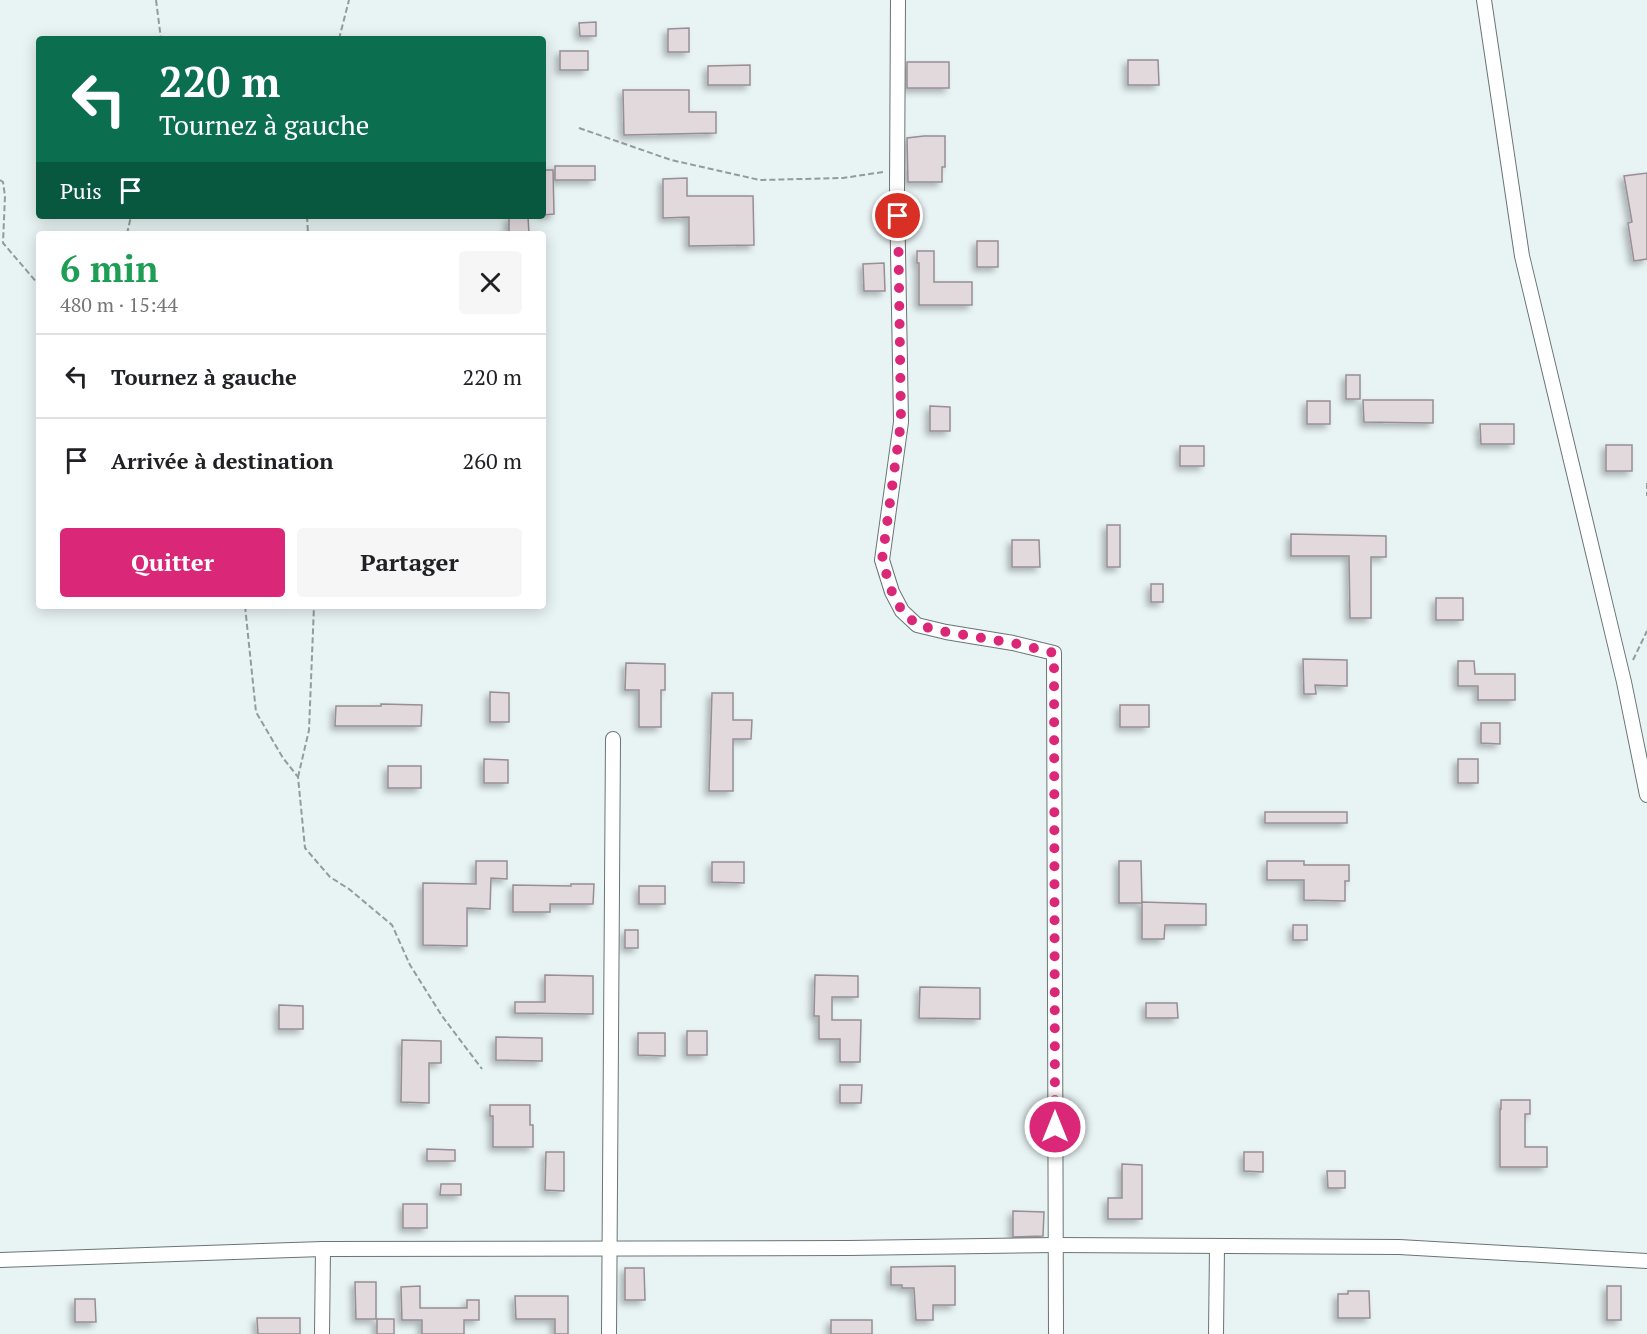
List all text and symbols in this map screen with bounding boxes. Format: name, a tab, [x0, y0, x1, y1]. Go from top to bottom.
text: 220 m	[159, 53, 280, 109]
icon: left	[60, 60, 138, 138]
text: Tournez à gauche	[159, 107, 369, 143]
icon: arrive	[114, 174, 147, 207]
text: Puis	[60, 176, 102, 205]
pin	[872, 190, 923, 241]
icon: arrive	[881, 199, 914, 232]
text: 6 min	[60, 245, 158, 292]
button: close	[459, 251, 522, 314]
text: 480 m · 15:44	[60, 291, 178, 318]
icon: left	[60, 360, 93, 393]
text: Tournez à gauche	[111, 362, 297, 391]
text: 220 m	[462, 362, 522, 391]
icon: arrive	[60, 444, 93, 477]
text: Arrivée à destination	[111, 446, 333, 475]
text: 260 m	[462, 446, 522, 475]
button: Quitter	[60, 528, 285, 597]
button: Partager	[297, 528, 522, 597]
position arrow	[1023, 1095, 1087, 1159]

